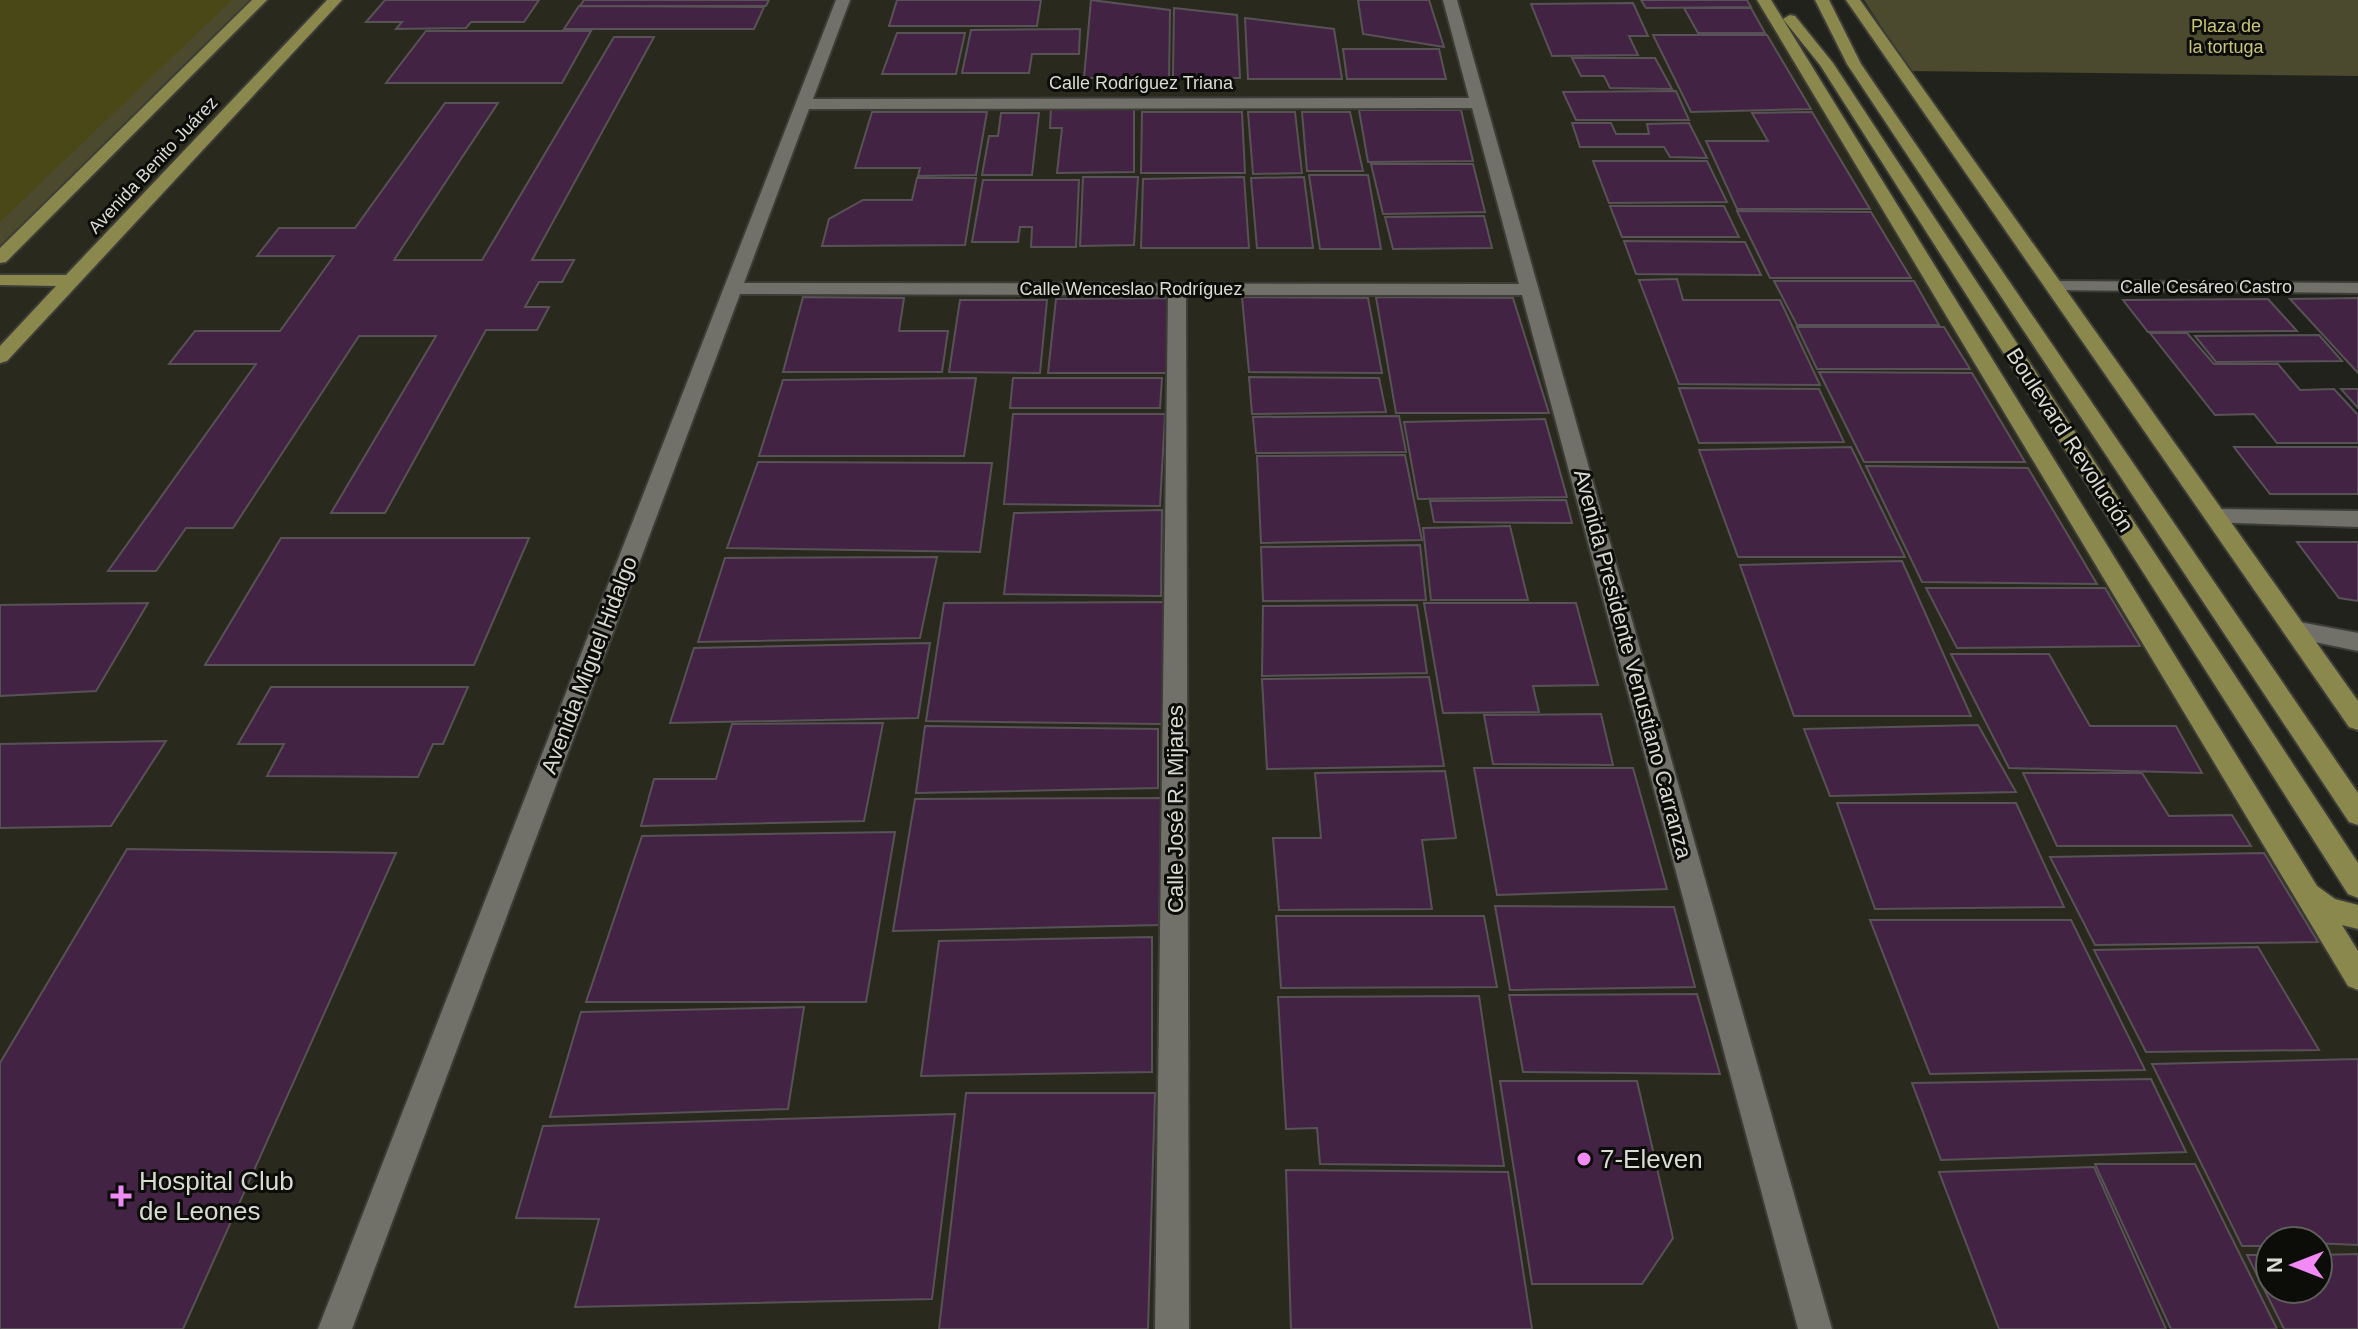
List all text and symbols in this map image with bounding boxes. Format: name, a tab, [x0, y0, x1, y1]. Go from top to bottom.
park label: Plaza de la tortuga	[2188, 16, 2265, 57]
street label: Calle Rodríguez Triana	[1049, 73, 1234, 93]
street label: Avenida Benito Juárez	[84, 92, 222, 238]
street label: Calle Cesáreo Castro	[2120, 277, 2292, 297]
street label: Calle Wenceslao Rodríguez	[1020, 279, 1242, 299]
street label: Boulevard Revolución	[2001, 343, 2139, 537]
street label: Avenida Presidente Venustiano Carranza	[1569, 467, 1697, 862]
street label: Avenida Miguel Hidalgo	[536, 553, 642, 777]
street label: Calle José R. Mijares	[1163, 705, 1188, 913]
place label: 7-Eleven	[1600, 1144, 1703, 1174]
marker: 7-Eleven	[1575, 1150, 1593, 1168]
place label: Hospital Club de Leones	[139, 1166, 294, 1226]
marker: Hospital Club de Leones	[110, 1185, 132, 1207]
north arrow	[2254, 1225, 2334, 1305]
text: N	[2262, 1257, 2287, 1273]

